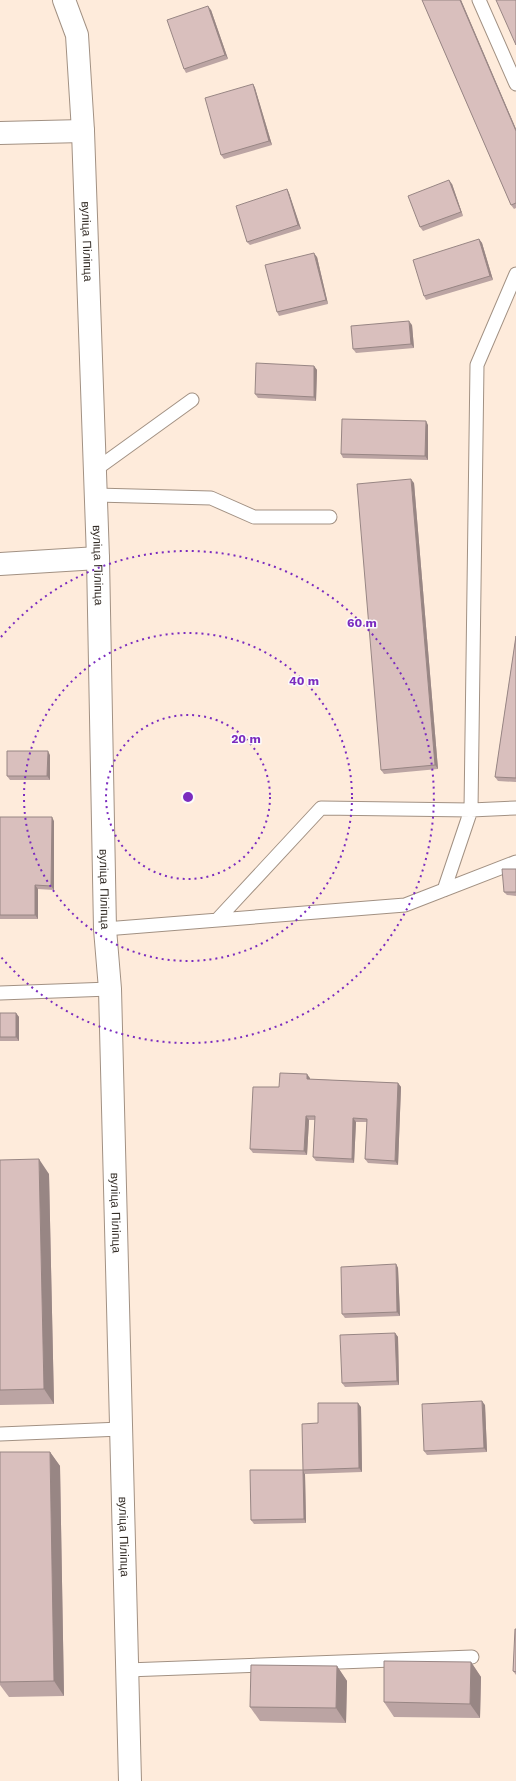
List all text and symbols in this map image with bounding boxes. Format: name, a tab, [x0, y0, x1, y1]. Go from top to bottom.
street label: вуліца Піліпца	[78, 201, 95, 282]
street label: вуліца Піліпца	[90, 525, 106, 606]
text: 60 m	[347, 616, 377, 630]
text: 40 m	[289, 674, 319, 688]
text: 20 m	[231, 732, 261, 746]
centre of rings	[181, 790, 195, 804]
street label: вуліца Піліпца	[96, 849, 112, 930]
street label: вуліца Піліпца	[108, 1173, 124, 1253]
street label: вуліца Піліпца	[116, 1496, 132, 1577]

